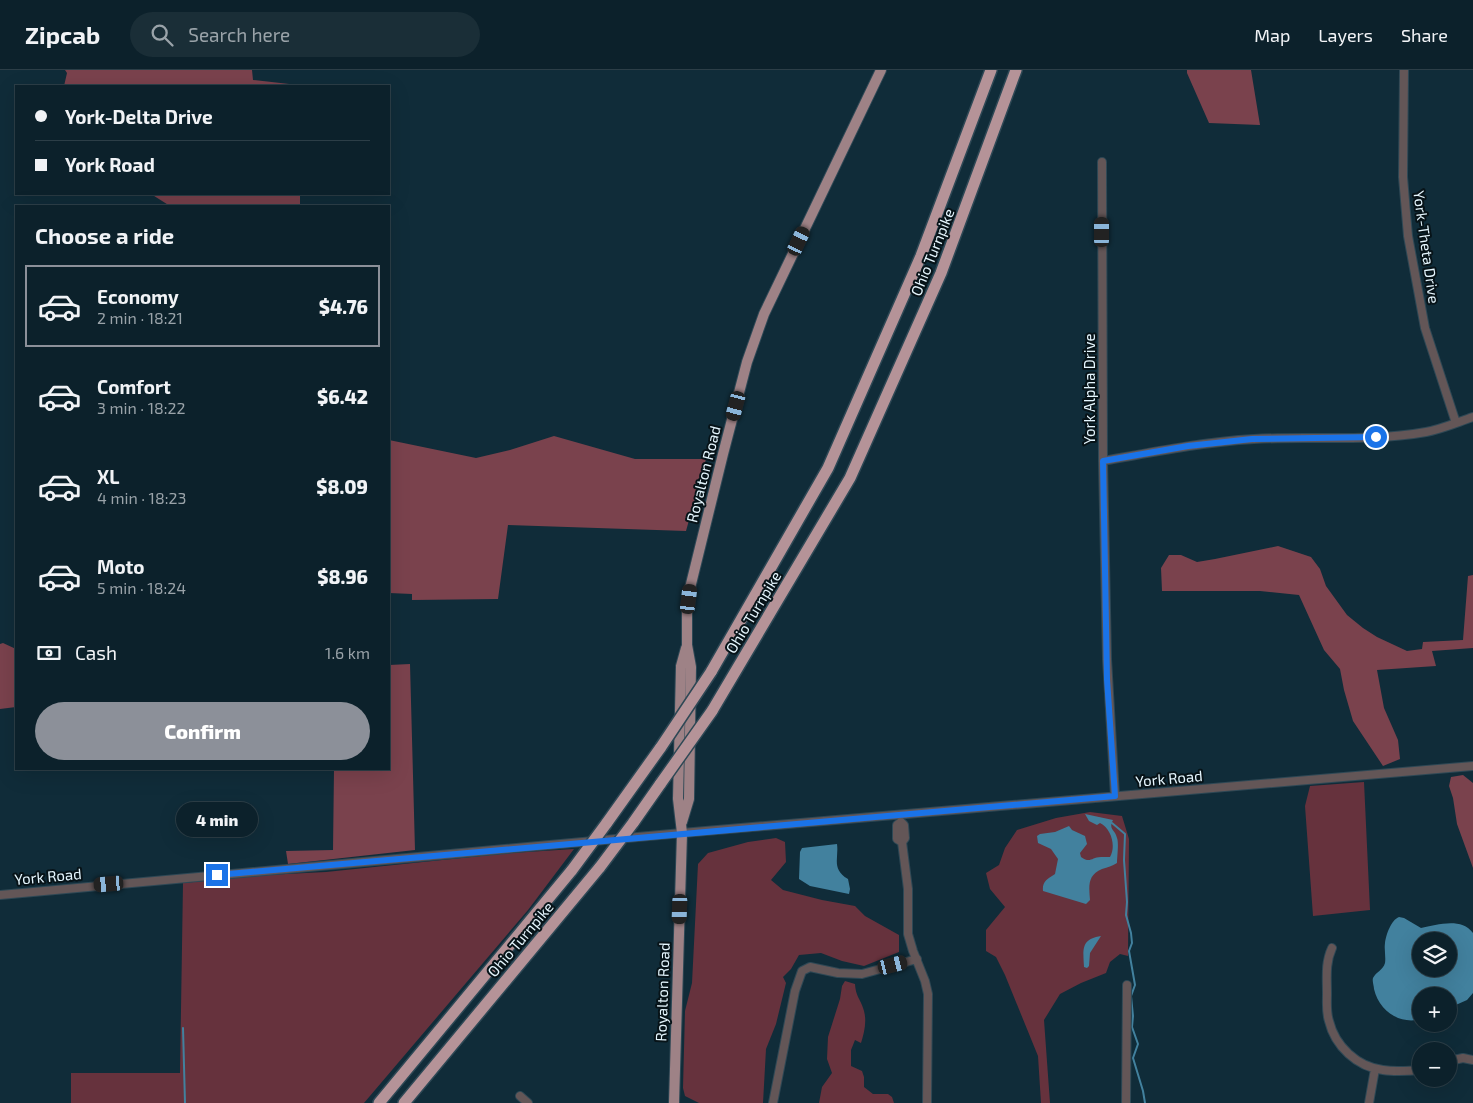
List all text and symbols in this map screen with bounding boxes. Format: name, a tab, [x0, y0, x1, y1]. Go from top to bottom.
search box	[130, 12, 480, 57]
text: Zipcab	[25, 20, 100, 49]
icon: search	[148, 21, 176, 49]
text: Search here	[188, 23, 290, 46]
text: Map	[1254, 24, 1290, 46]
text: Layers	[1318, 24, 1373, 46]
text: Share	[1401, 24, 1448, 46]
text: York-Delta Drive	[65, 105, 213, 128]
text: York Road	[65, 153, 155, 176]
street label: York-Theta Drive	[1410, 189, 1444, 305]
street label: Ohio Turnpike	[906, 206, 958, 298]
car	[1094, 217, 1109, 247]
text: Choose a ride	[35, 222, 174, 248]
car	[785, 224, 812, 258]
icon: car	[37, 284, 82, 329]
text: Economy	[97, 285, 179, 308]
text: $4.76	[319, 295, 368, 318]
text: 2 min · 18:21	[97, 308, 183, 327]
street label: York Alpha Drive	[1080, 334, 1098, 444]
icon: car	[37, 374, 82, 419]
text: Comfort	[97, 375, 171, 398]
text: $6.42	[317, 385, 368, 408]
car	[724, 390, 747, 422]
text: 3 min · 18:22	[97, 398, 186, 417]
street label: Royalton Road	[682, 424, 724, 524]
route start	[1365, 426, 1387, 448]
icon: car	[37, 464, 82, 509]
text: XL	[97, 465, 119, 488]
text: $8.09	[316, 475, 368, 498]
text: 4 min · 18:23	[97, 488, 186, 507]
icon: car	[37, 554, 82, 599]
text: Moto	[97, 555, 145, 578]
text: $8.96	[317, 565, 368, 588]
street label: Ohio Turnpike	[721, 568, 785, 656]
text: 5 min · 18:24	[97, 578, 186, 597]
car	[679, 583, 698, 615]
icon: cash	[35, 639, 63, 667]
text: Cash	[75, 641, 117, 664]
text: 1.6 km	[325, 643, 370, 662]
button: Confirm	[35, 702, 370, 760]
street label: York Road	[1135, 766, 1203, 790]
callout: 4 min	[176, 802, 258, 838]
text: 4 min	[196, 810, 238, 829]
street label: York Road	[14, 864, 82, 888]
route end	[206, 864, 228, 886]
car	[93, 875, 124, 893]
car	[671, 894, 688, 924]
street label: Ohio Turnpike	[483, 898, 557, 980]
map controls	[1412, 932, 1457, 1087]
button: layers	[1412, 932, 1457, 977]
street label: Royalton Road	[651, 942, 673, 1042]
car	[876, 954, 909, 976]
button: +	[1412, 987, 1457, 1032]
button: −	[1412, 1042, 1457, 1087]

